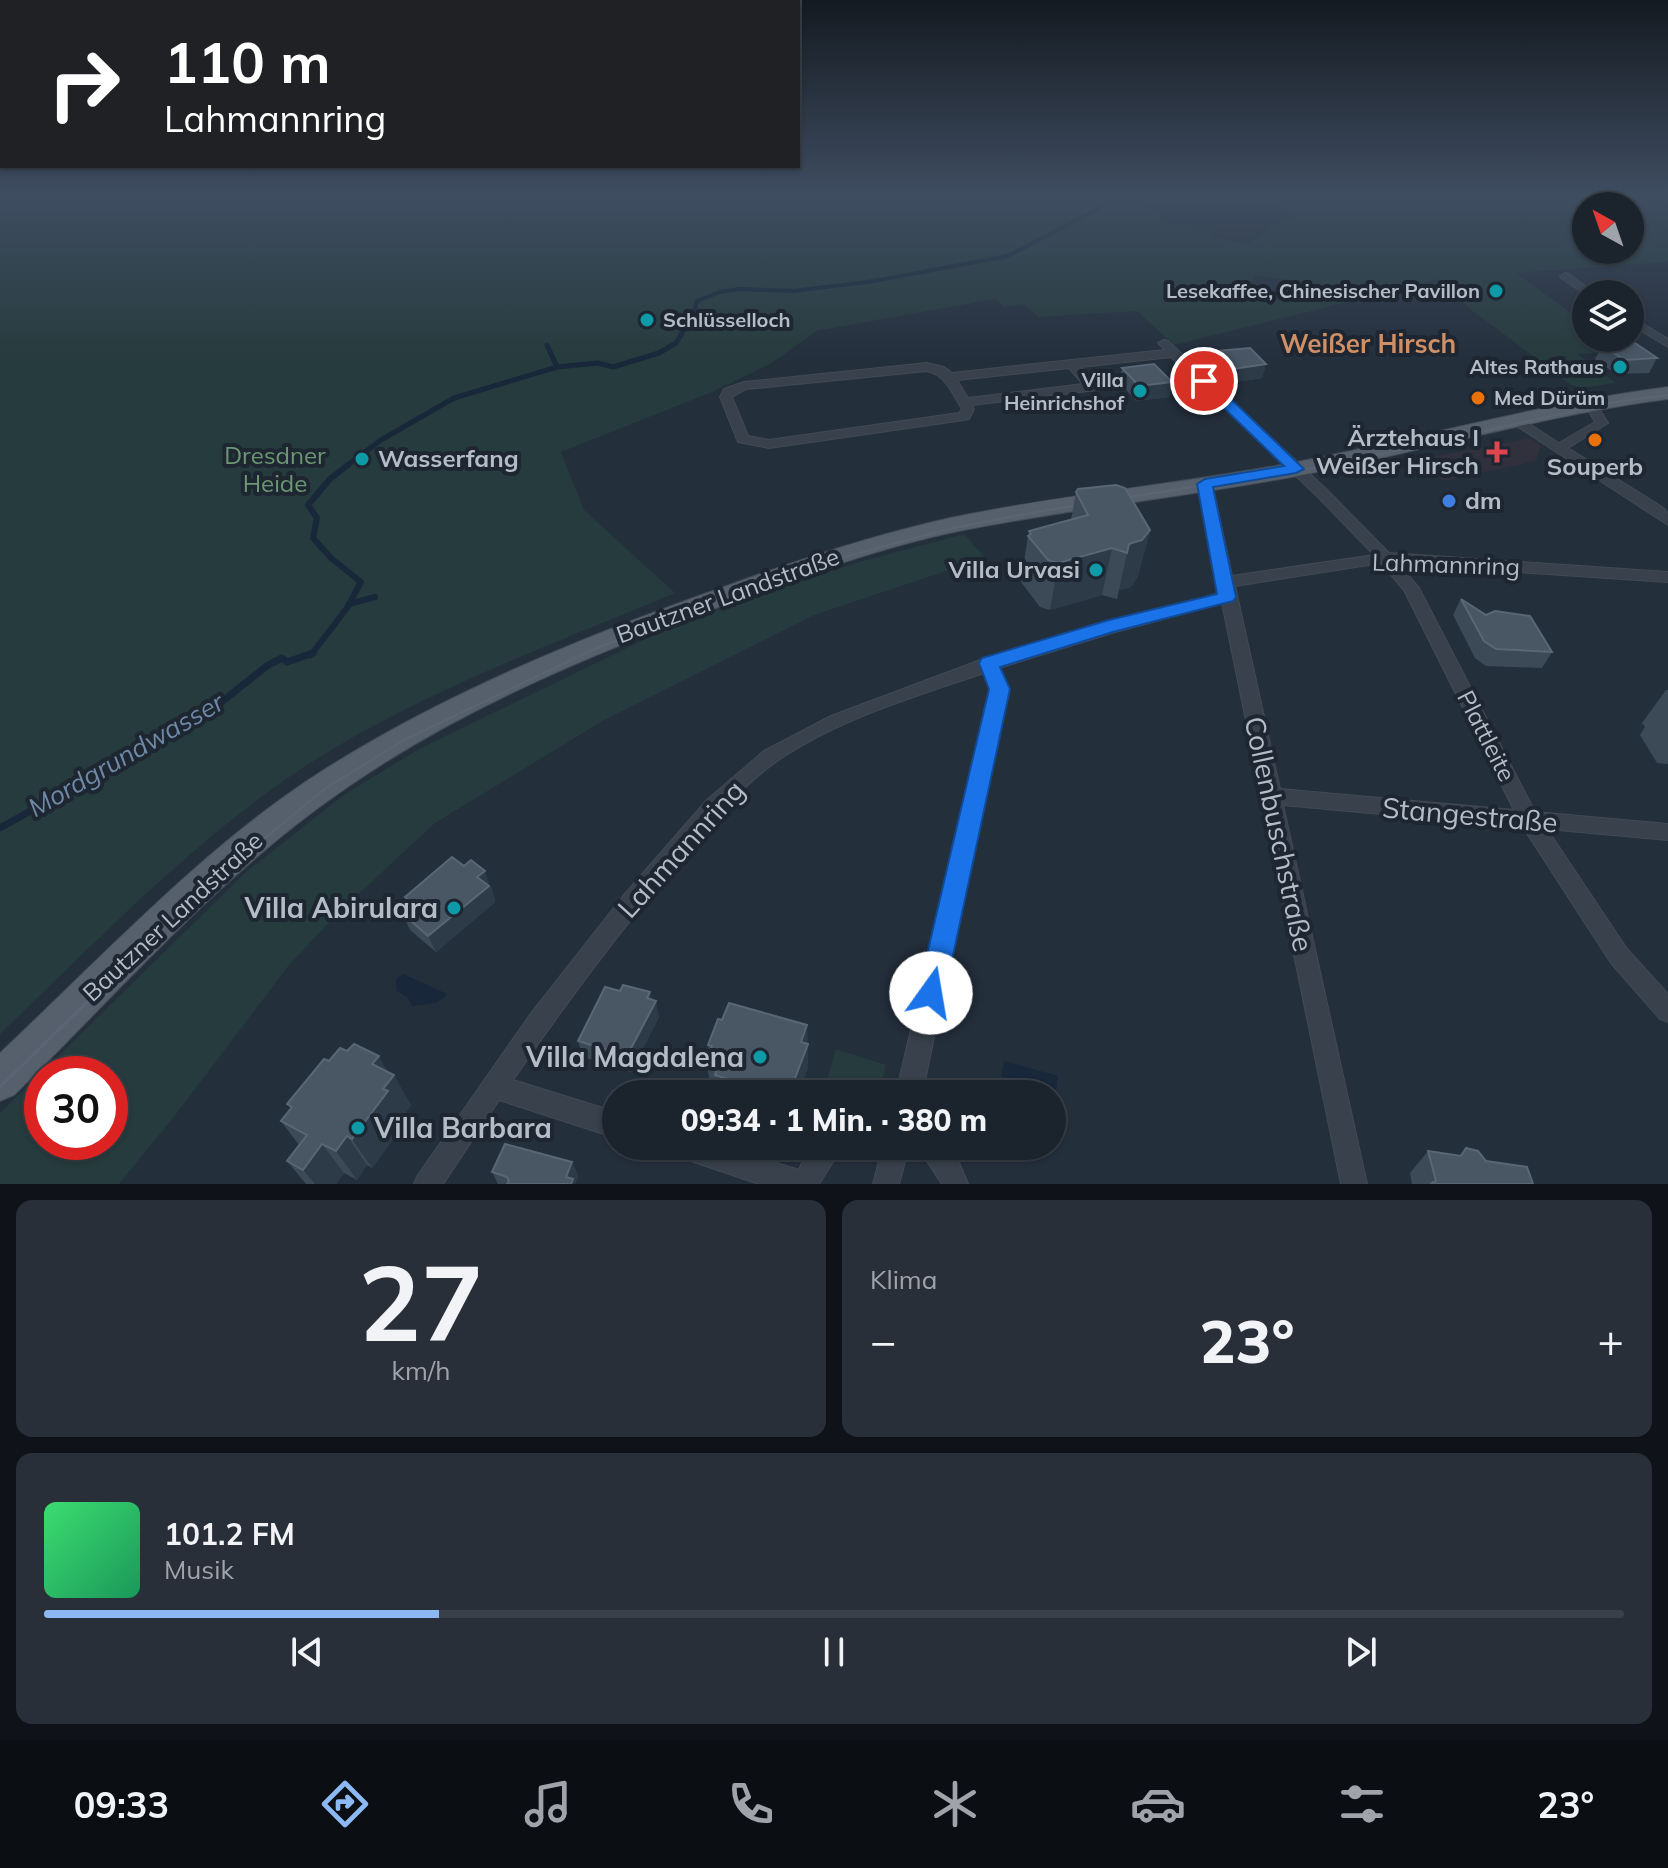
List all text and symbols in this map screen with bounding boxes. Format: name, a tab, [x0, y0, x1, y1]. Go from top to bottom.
text: 110 m	[164, 27, 331, 97]
icon: right	[32, 32, 136, 136]
text: Lahmannring	[164, 96, 386, 141]
north arrow	[1572, 192, 1644, 264]
map controls	[1572, 192, 1644, 352]
place label: Lesekaffee, Chinesischer Pavillon	[1166, 278, 1480, 303]
button: layers	[1572, 280, 1644, 352]
marker: Lesekaffee, Chinesischer Pavillon	[1487, 282, 1505, 300]
place label: Schlüsselloch	[663, 307, 791, 332]
marker: Schlüsselloch	[638, 311, 656, 329]
district label: Weißer Hirsch	[1280, 327, 1456, 360]
pin	[1170, 347, 1238, 415]
place label: Altes Rathaus	[1470, 354, 1604, 379]
marker: Altes Rathaus	[1611, 358, 1629, 376]
icon: arrive	[1182, 359, 1226, 403]
place label: Villa Heinrichshof	[1004, 367, 1125, 415]
marker: Villa Heinrichshof	[1131, 382, 1149, 400]
place label: Med Dürüm	[1494, 385, 1605, 410]
marker: Med Dürüm	[1469, 389, 1487, 407]
place label: Ärztehaus I Weißer Hirsch	[1316, 422, 1479, 480]
marker: Souperb	[1586, 431, 1604, 449]
park label: Dresdner Heide	[224, 440, 326, 498]
marker: Ärztehaus I Weißer Hirsch	[1486, 441, 1508, 463]
place label: Wasserfang	[378, 443, 519, 473]
marker: Wasserfang	[353, 450, 371, 468]
place label: Souperb	[1547, 451, 1643, 481]
place label: dm	[1465, 485, 1501, 515]
marker: dm	[1440, 492, 1458, 510]
street label: Bautzner Landstraße	[612, 541, 843, 649]
street label: Lahmannring	[1372, 546, 1521, 582]
place label: Villa Urvasi	[948, 554, 1080, 584]
marker: Villa Urvasi	[1087, 561, 1105, 579]
water label: Mordgrundwasser	[22, 684, 231, 824]
street label: Plattleite	[1451, 685, 1523, 786]
street label: Collenbuschstraße	[1237, 713, 1322, 955]
street label: Lahmannring	[610, 773, 751, 925]
street label: Stangestraße	[1381, 789, 1559, 840]
street label: Bautzner Landstraße	[76, 825, 268, 1007]
place label: Villa Abirulara	[244, 890, 438, 925]
marker: Villa Abirulara	[445, 899, 463, 917]
position arrow	[889, 951, 973, 1035]
place label: Villa Magdalena	[525, 1039, 744, 1074]
marker: Villa Magdalena	[751, 1048, 769, 1066]
speed limit sign: 30	[24, 1056, 128, 1160]
text: 09:34 · 1 Min. · 380 m	[681, 1101, 987, 1139]
place label: Villa Barbara	[373, 1110, 552, 1145]
marker: Villa Barbara	[349, 1119, 367, 1137]
text: 27	[359, 1236, 483, 1367]
text: Klima	[870, 1263, 937, 1296]
text: 23°	[1199, 1303, 1295, 1378]
text: −	[870, 1313, 896, 1368]
text: +	[1598, 1313, 1624, 1368]
text: km/h	[392, 1354, 450, 1387]
text: 101.2 FM	[164, 1515, 295, 1553]
text: Musik	[164, 1553, 234, 1586]
icon: previous	[285, 1630, 329, 1674]
icon: pause	[812, 1630, 856, 1674]
icon: next	[1339, 1630, 1383, 1674]
icon: directions	[317, 1776, 373, 1832]
icon: music	[520, 1776, 576, 1832]
icon: phone	[723, 1776, 779, 1832]
icon: climate	[927, 1776, 983, 1832]
icon: car	[1130, 1776, 1186, 1832]
icon: filters	[1334, 1776, 1390, 1832]
text: 09:33	[74, 1782, 169, 1827]
text: 23°	[1537, 1782, 1594, 1827]

